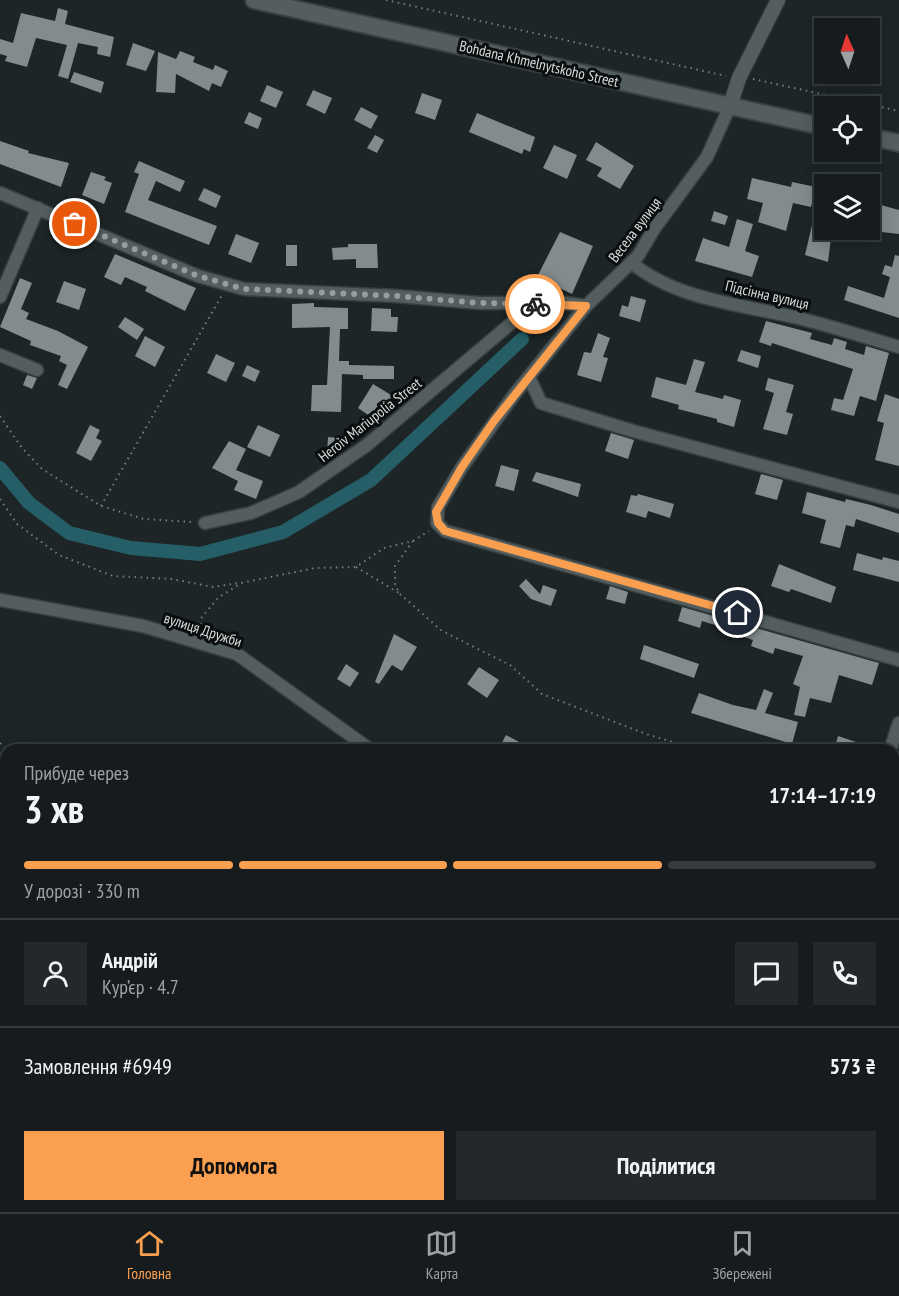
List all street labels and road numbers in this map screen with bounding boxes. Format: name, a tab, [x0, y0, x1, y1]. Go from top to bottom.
street label: Bohdana Khmelnytskoho Street	[458, 36, 621, 91]
street label: Весела вулиця	[604, 193, 665, 266]
street label: Підсінна вулиця	[723, 276, 811, 313]
street label: Heroiv Mariupolia Street	[314, 373, 425, 466]
street label: вулиця Дружби	[162, 608, 245, 651]

